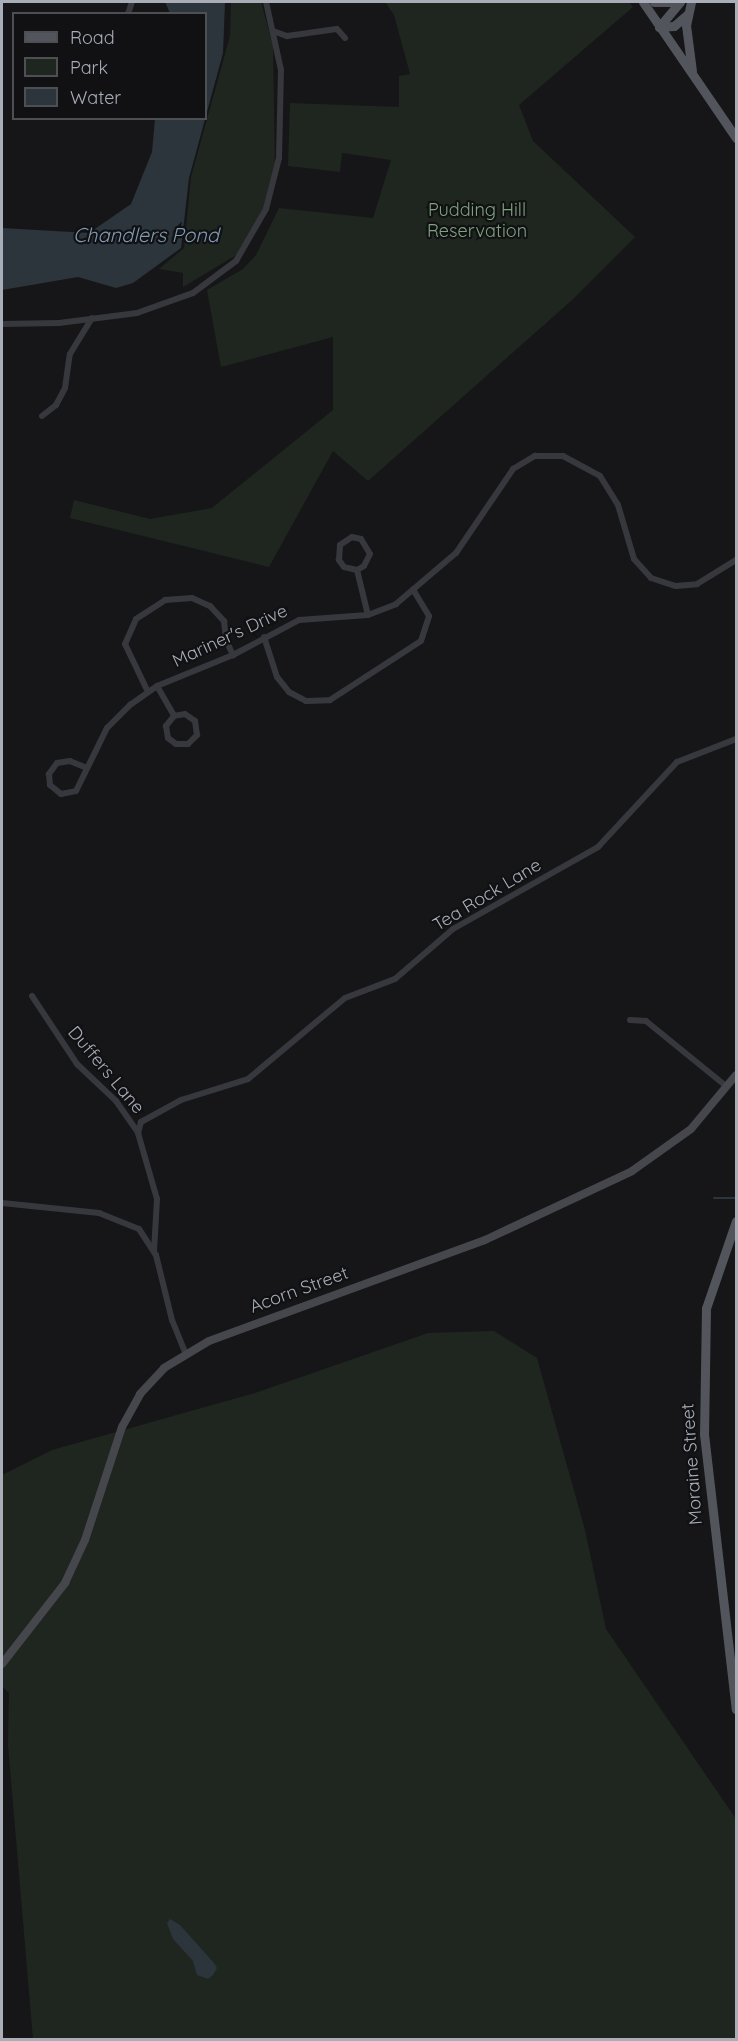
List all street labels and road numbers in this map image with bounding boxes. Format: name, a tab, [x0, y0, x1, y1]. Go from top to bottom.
street label: Mariner's Drive	[169, 600, 291, 672]
street label: Tea Rock Lane	[429, 854, 545, 936]
street label: Duffers Lane	[63, 1022, 149, 1118]
street label: Acorn Street	[247, 1262, 351, 1318]
street label: Moraine Street	[677, 1402, 707, 1526]

